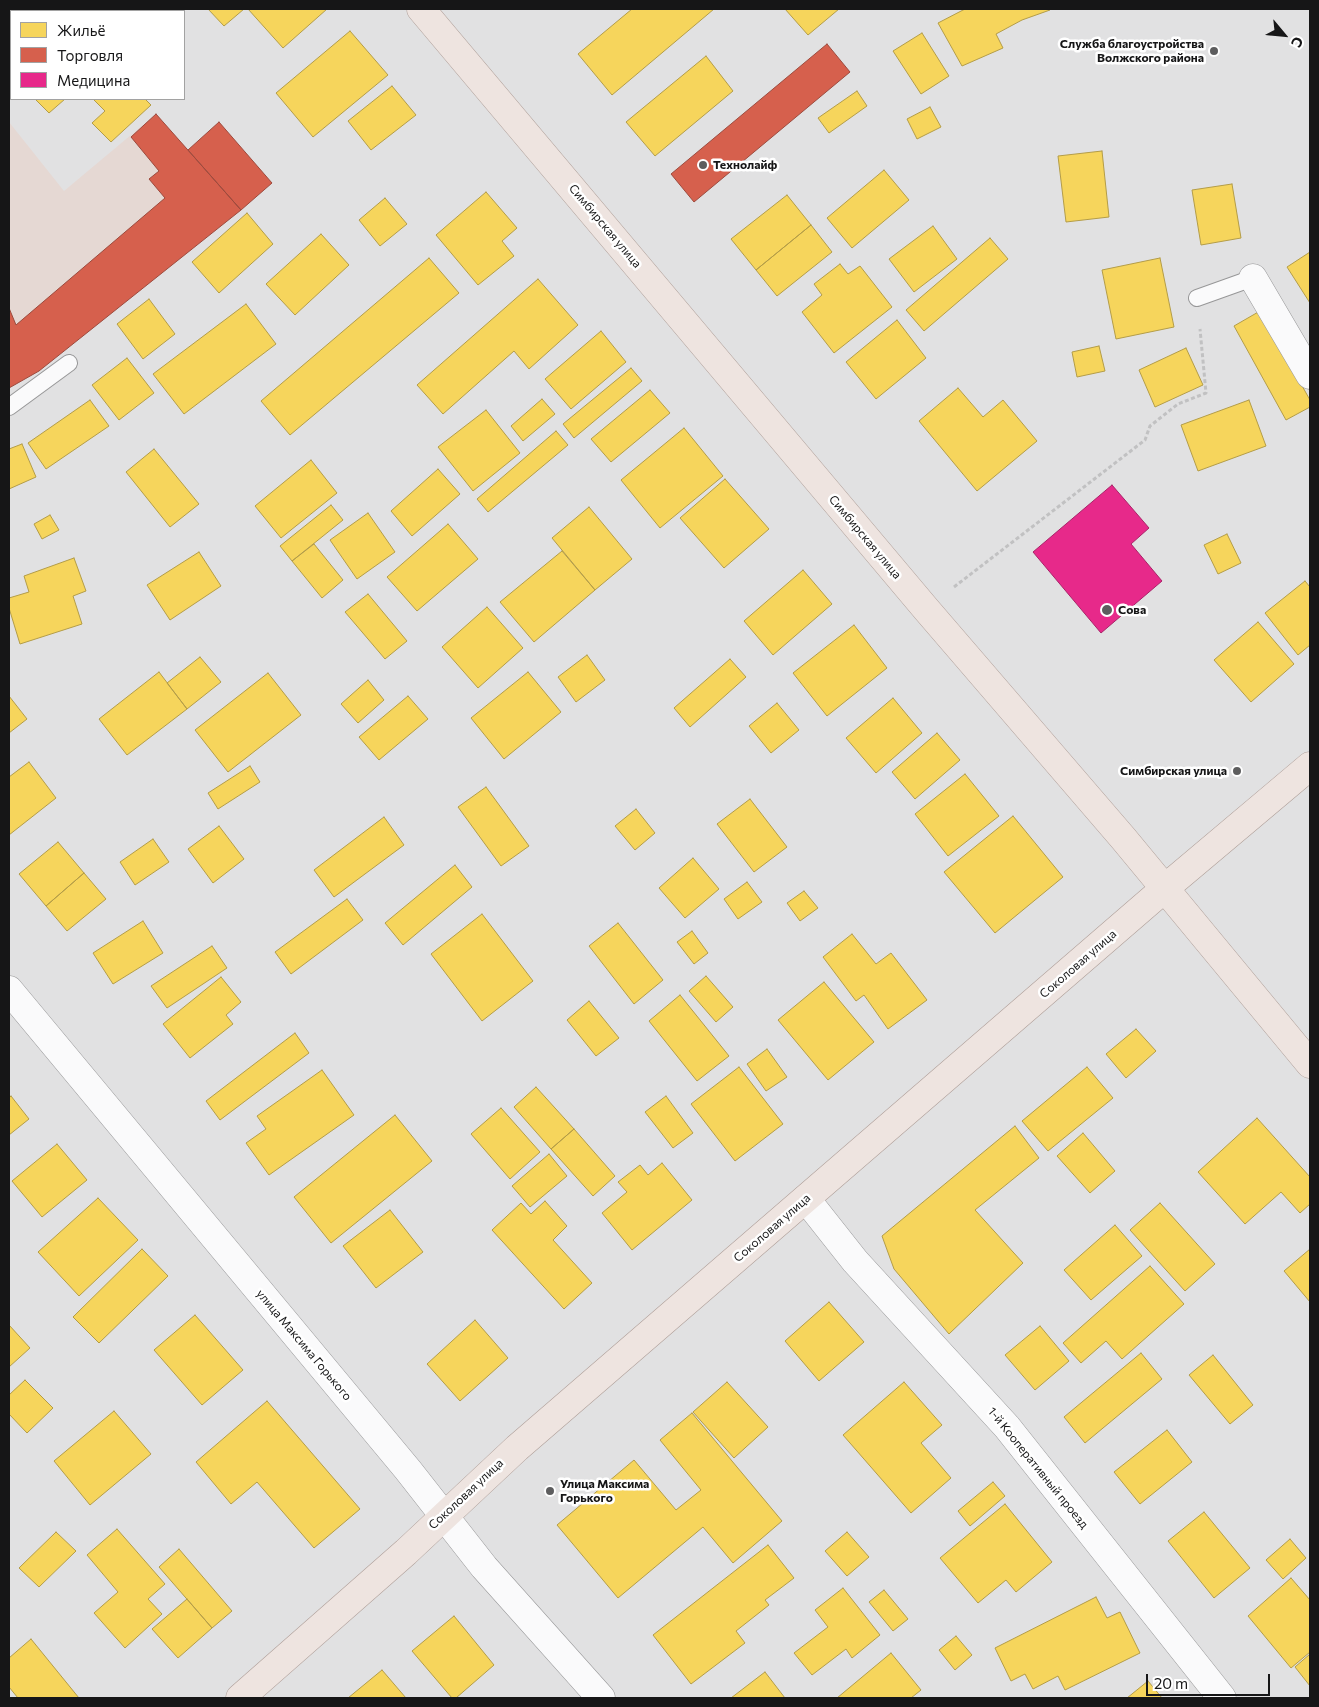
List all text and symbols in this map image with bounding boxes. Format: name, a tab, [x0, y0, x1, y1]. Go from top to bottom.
legend	[10, 10, 185, 100]
north arrow	[1259, 10, 1309, 60]
text: Жильё	[57, 21, 105, 39]
text: С	[1288, 34, 1307, 50]
place label: Служба благоустройства Волжского района	[1060, 37, 1204, 65]
marker: Служба благоустройства Волжского района	[1208, 45, 1220, 57]
text: Торговля	[57, 46, 123, 64]
text: Медицина	[57, 71, 130, 89]
place label: Технолайф	[713, 158, 777, 172]
marker: Технолайф	[697, 159, 709, 171]
street label: Симбирская улица	[566, 181, 644, 271]
street label: Симбирская улица	[826, 492, 904, 582]
marker: Сова	[1100, 603, 1114, 617]
place label: Сова	[1118, 603, 1146, 617]
place label: Симбирская улица	[1120, 764, 1227, 778]
marker: Симбирская улица	[1231, 765, 1243, 777]
street label: Соколовая улица	[1037, 927, 1119, 1001]
street label: Соколовая улица	[731, 1191, 813, 1265]
street label: улица Максима Горького	[253, 1287, 355, 1403]
street label: 1-й Кооперативный проезд	[985, 1405, 1091, 1531]
street label: Соколовая улица	[426, 1456, 506, 1532]
place label: Улица Максима Горького	[560, 1477, 649, 1505]
marker: Улица Максима Горького	[544, 1485, 556, 1497]
scale bar	[1149, 1664, 1273, 1696]
text: 20 m	[1154, 1674, 1188, 1692]

